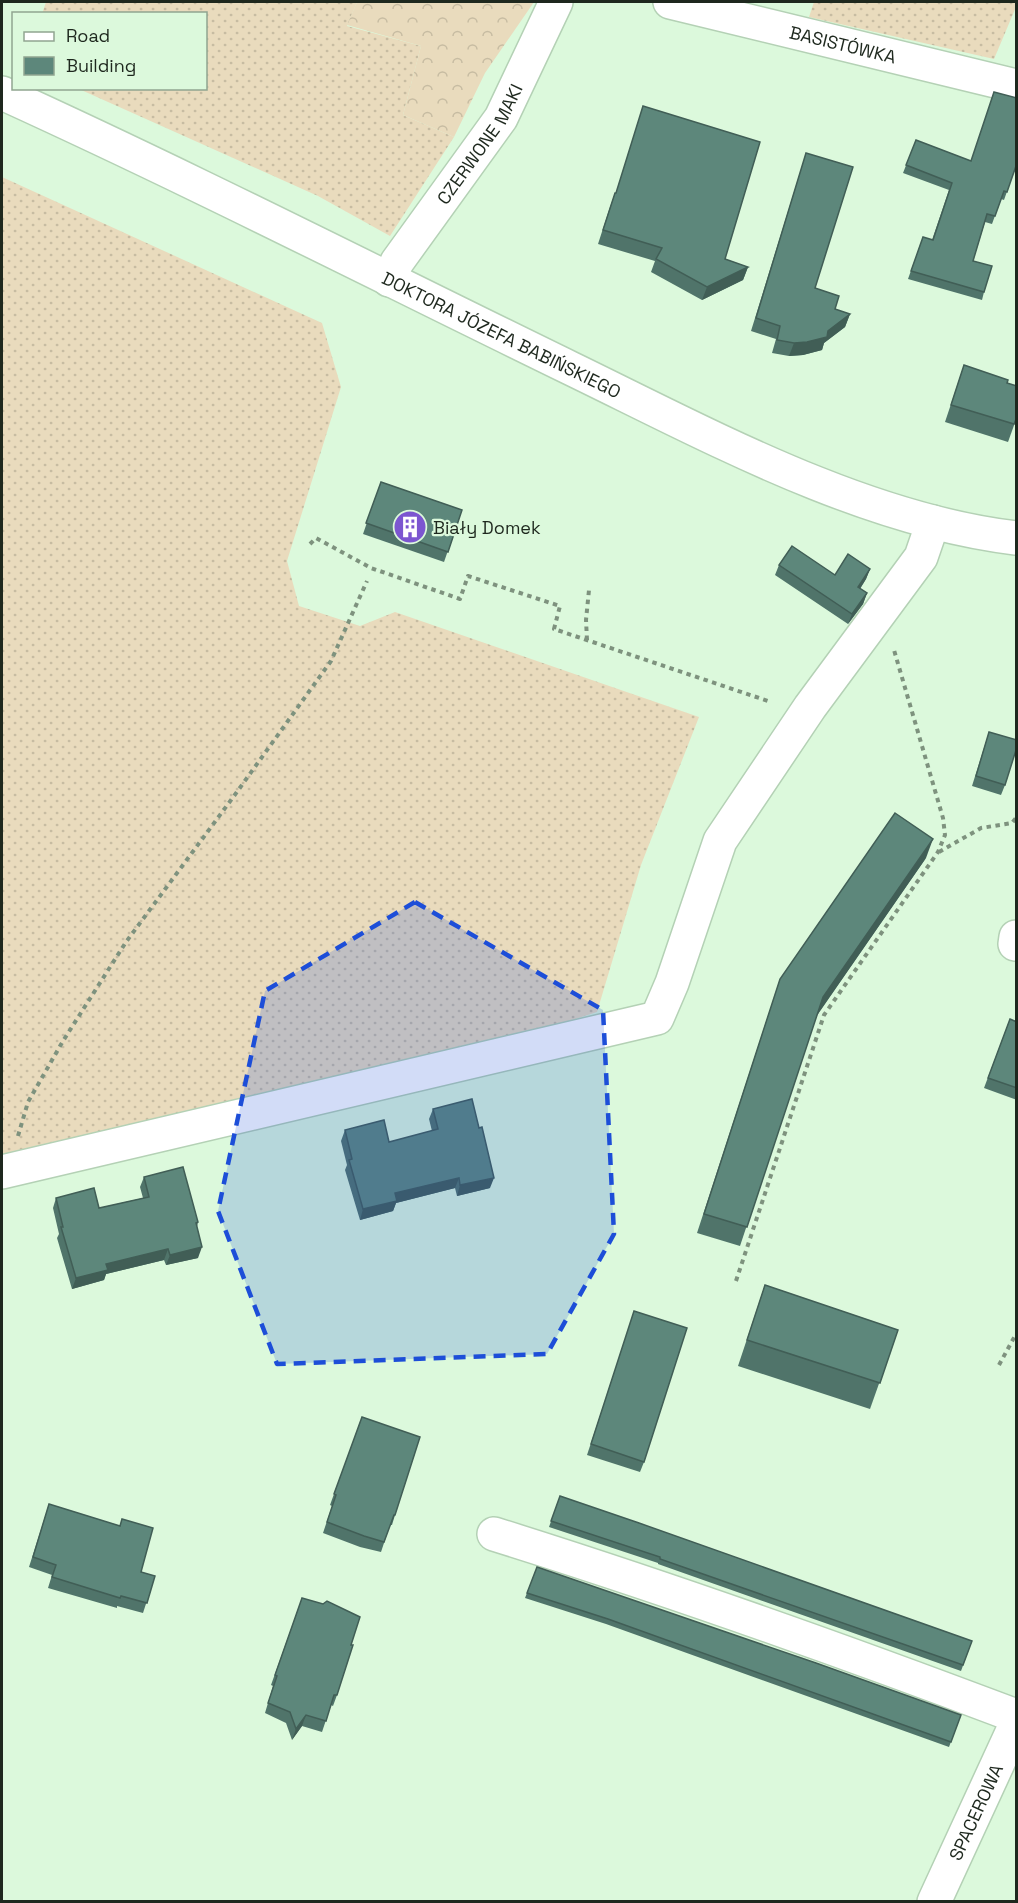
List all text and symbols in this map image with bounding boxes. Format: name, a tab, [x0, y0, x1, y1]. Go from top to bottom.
legend	[12, 12, 207, 90]
street label: BASISTÓWKA	[787, 20, 899, 68]
text: Road	[66, 24, 110, 47]
text: Building	[66, 54, 136, 77]
street label: CZERWONE MAKI	[431, 80, 527, 209]
street label: DOKTORA JÓZEFA BABIŃSKIEGO	[378, 266, 625, 403]
building icon: Biały Domek	[392, 509, 428, 545]
place label: Biały Domek	[433, 516, 541, 539]
street label: SPACEROWA	[943, 1760, 1008, 1864]

